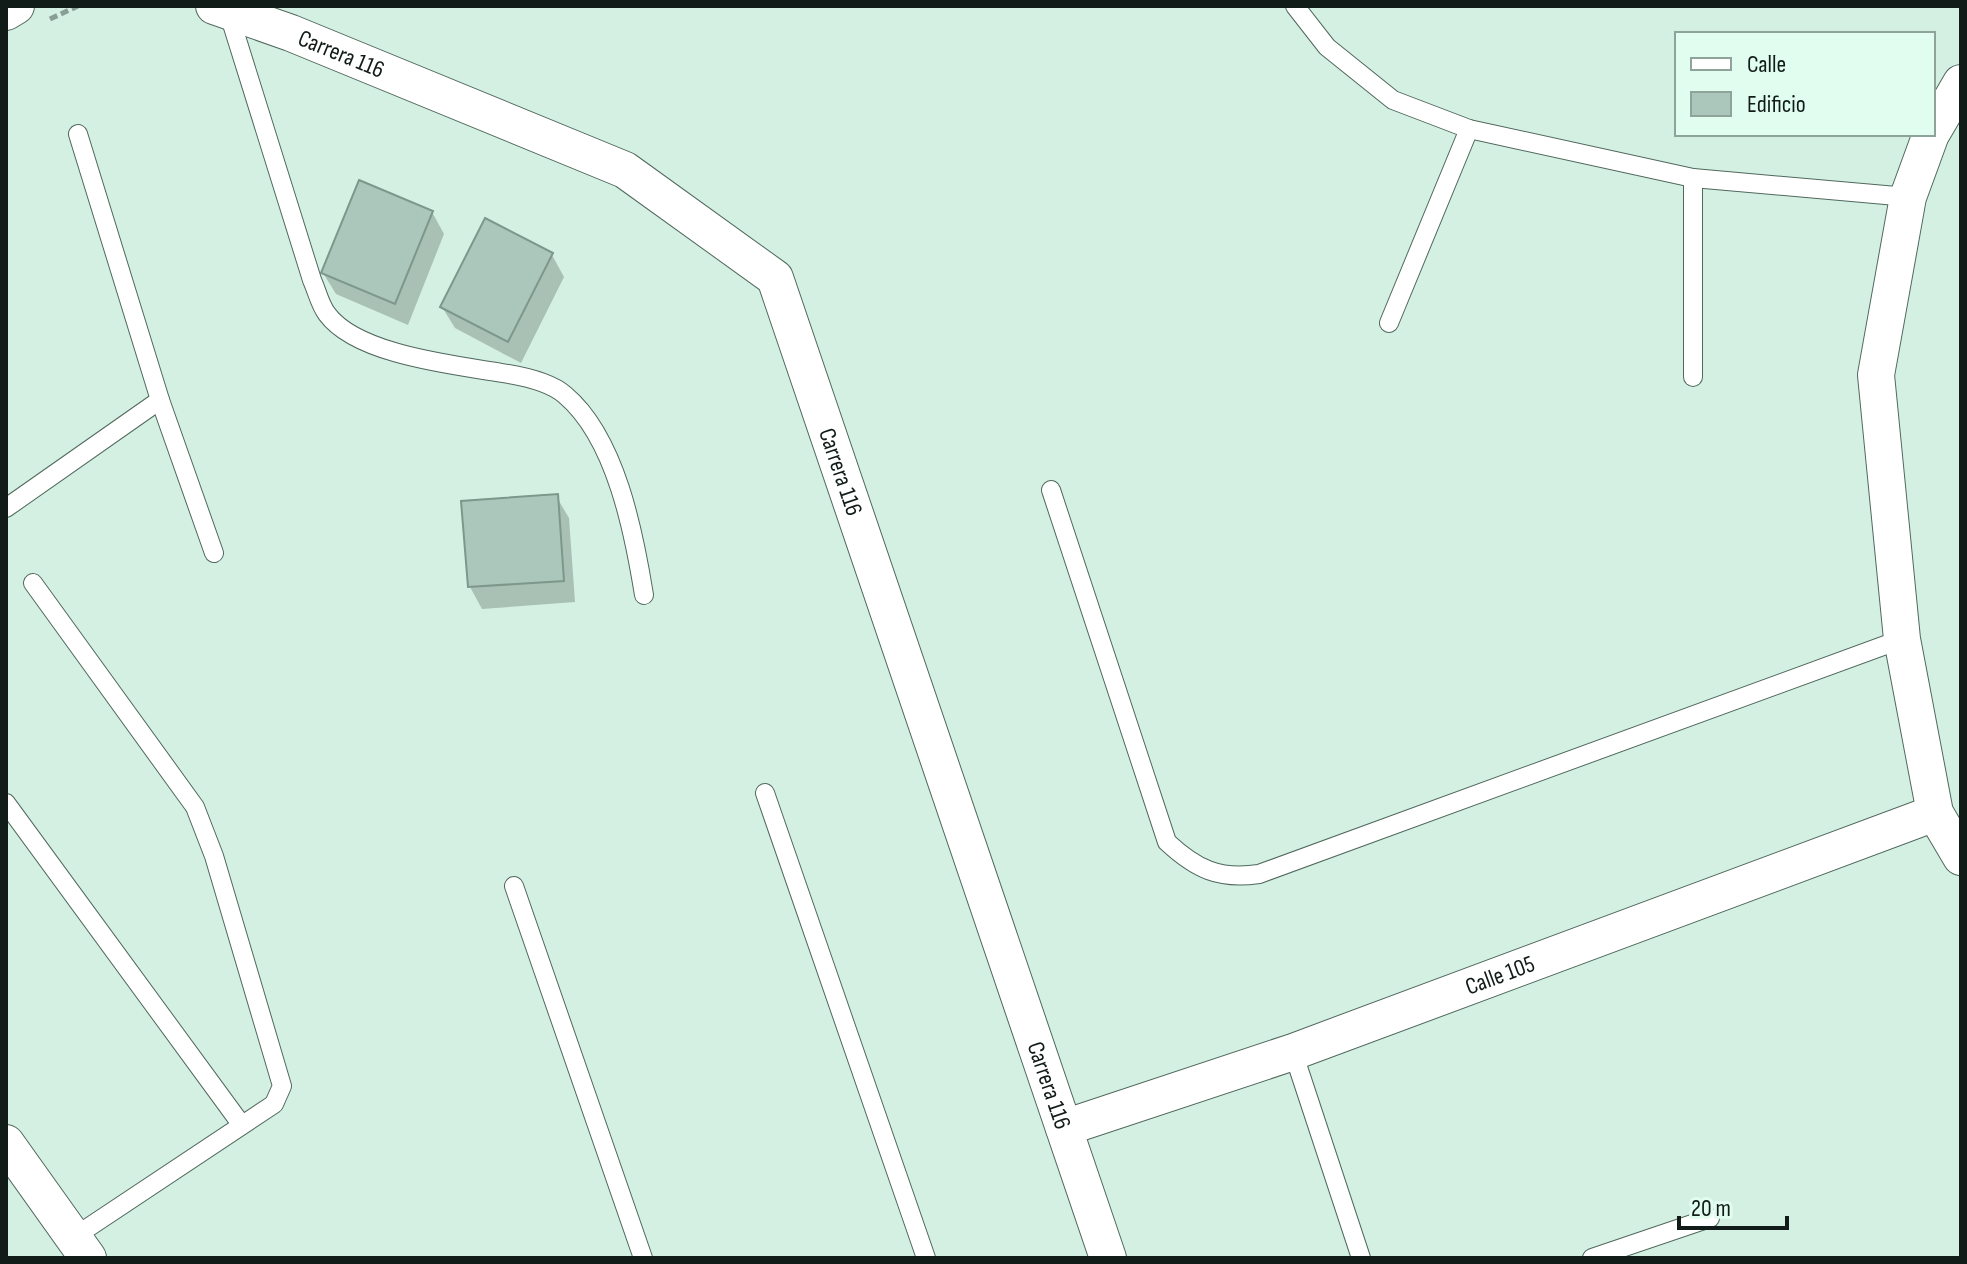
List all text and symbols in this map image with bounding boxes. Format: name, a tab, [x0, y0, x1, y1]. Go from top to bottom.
street label: Carrera 116	[294, 24, 388, 85]
legend	[1675, 32, 1935, 136]
text: Calle	[1747, 50, 1786, 79]
text: Edificio	[1747, 90, 1806, 119]
street label: Carrera 116	[812, 424, 869, 519]
street label: Calle 105	[1461, 949, 1539, 1002]
street label: Carrera 116	[1021, 1038, 1077, 1133]
scale bar	[1679, 1180, 1787, 1230]
text: 20 m	[1691, 1194, 1731, 1223]

